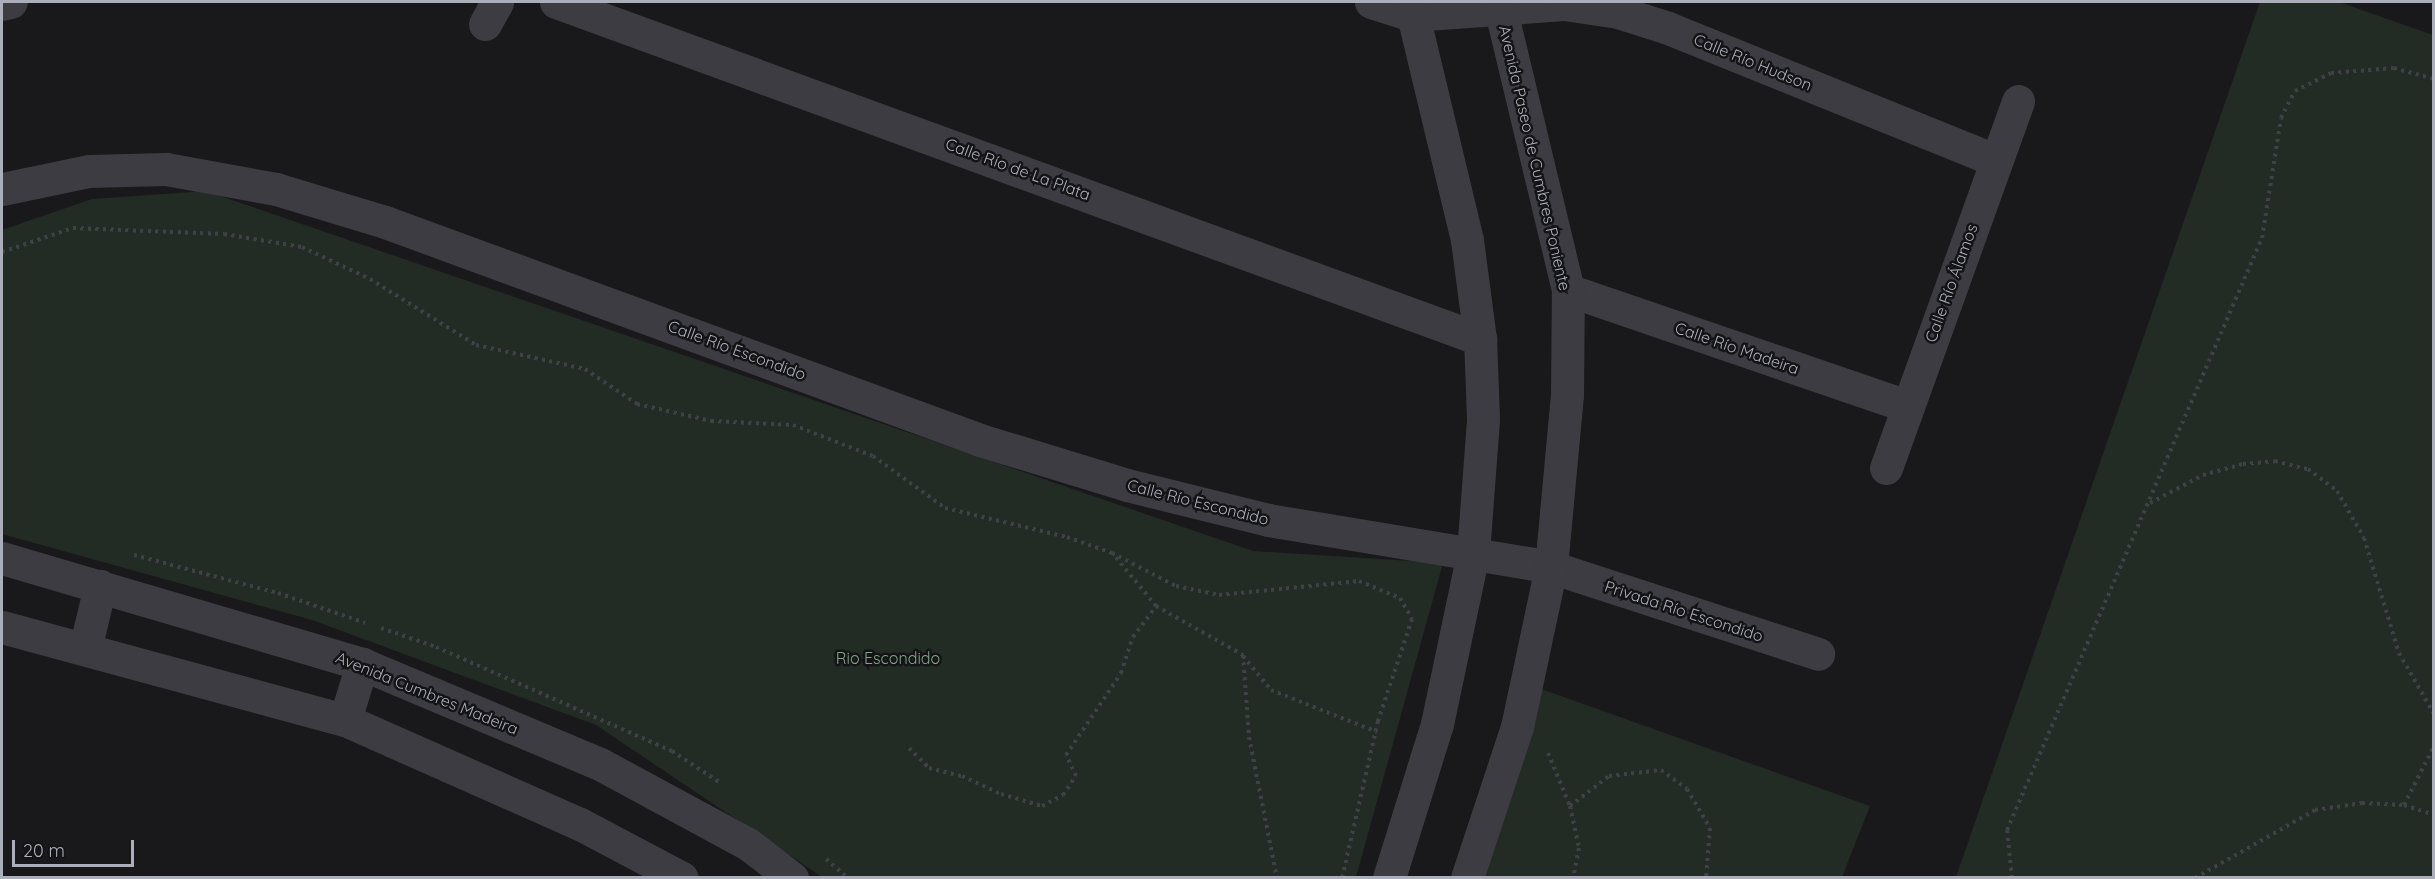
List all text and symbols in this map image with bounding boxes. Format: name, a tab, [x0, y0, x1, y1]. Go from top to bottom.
street label: Avenida Paseo de Cumbres Poniente	[1495, 24, 1575, 292]
street label: Calle Río Hudson	[1691, 30, 1815, 94]
street label: Calle Río de La Plata	[943, 134, 1093, 204]
street label: Calle Río Álamos	[1921, 221, 1981, 345]
street label: Calle Río Escondido	[665, 316, 809, 384]
street label: Calle Río Madeira	[1673, 318, 1801, 378]
street label: Calle Río Escondido	[1125, 475, 1271, 529]
street label: Privada Río Escondido	[1602, 576, 1766, 646]
street label: Avenida Cumbres Madeira	[333, 648, 521, 738]
park label: Rio Escondido	[836, 648, 940, 668]
scale bar	[15, 828, 136, 866]
text: 20 m	[23, 839, 65, 862]

